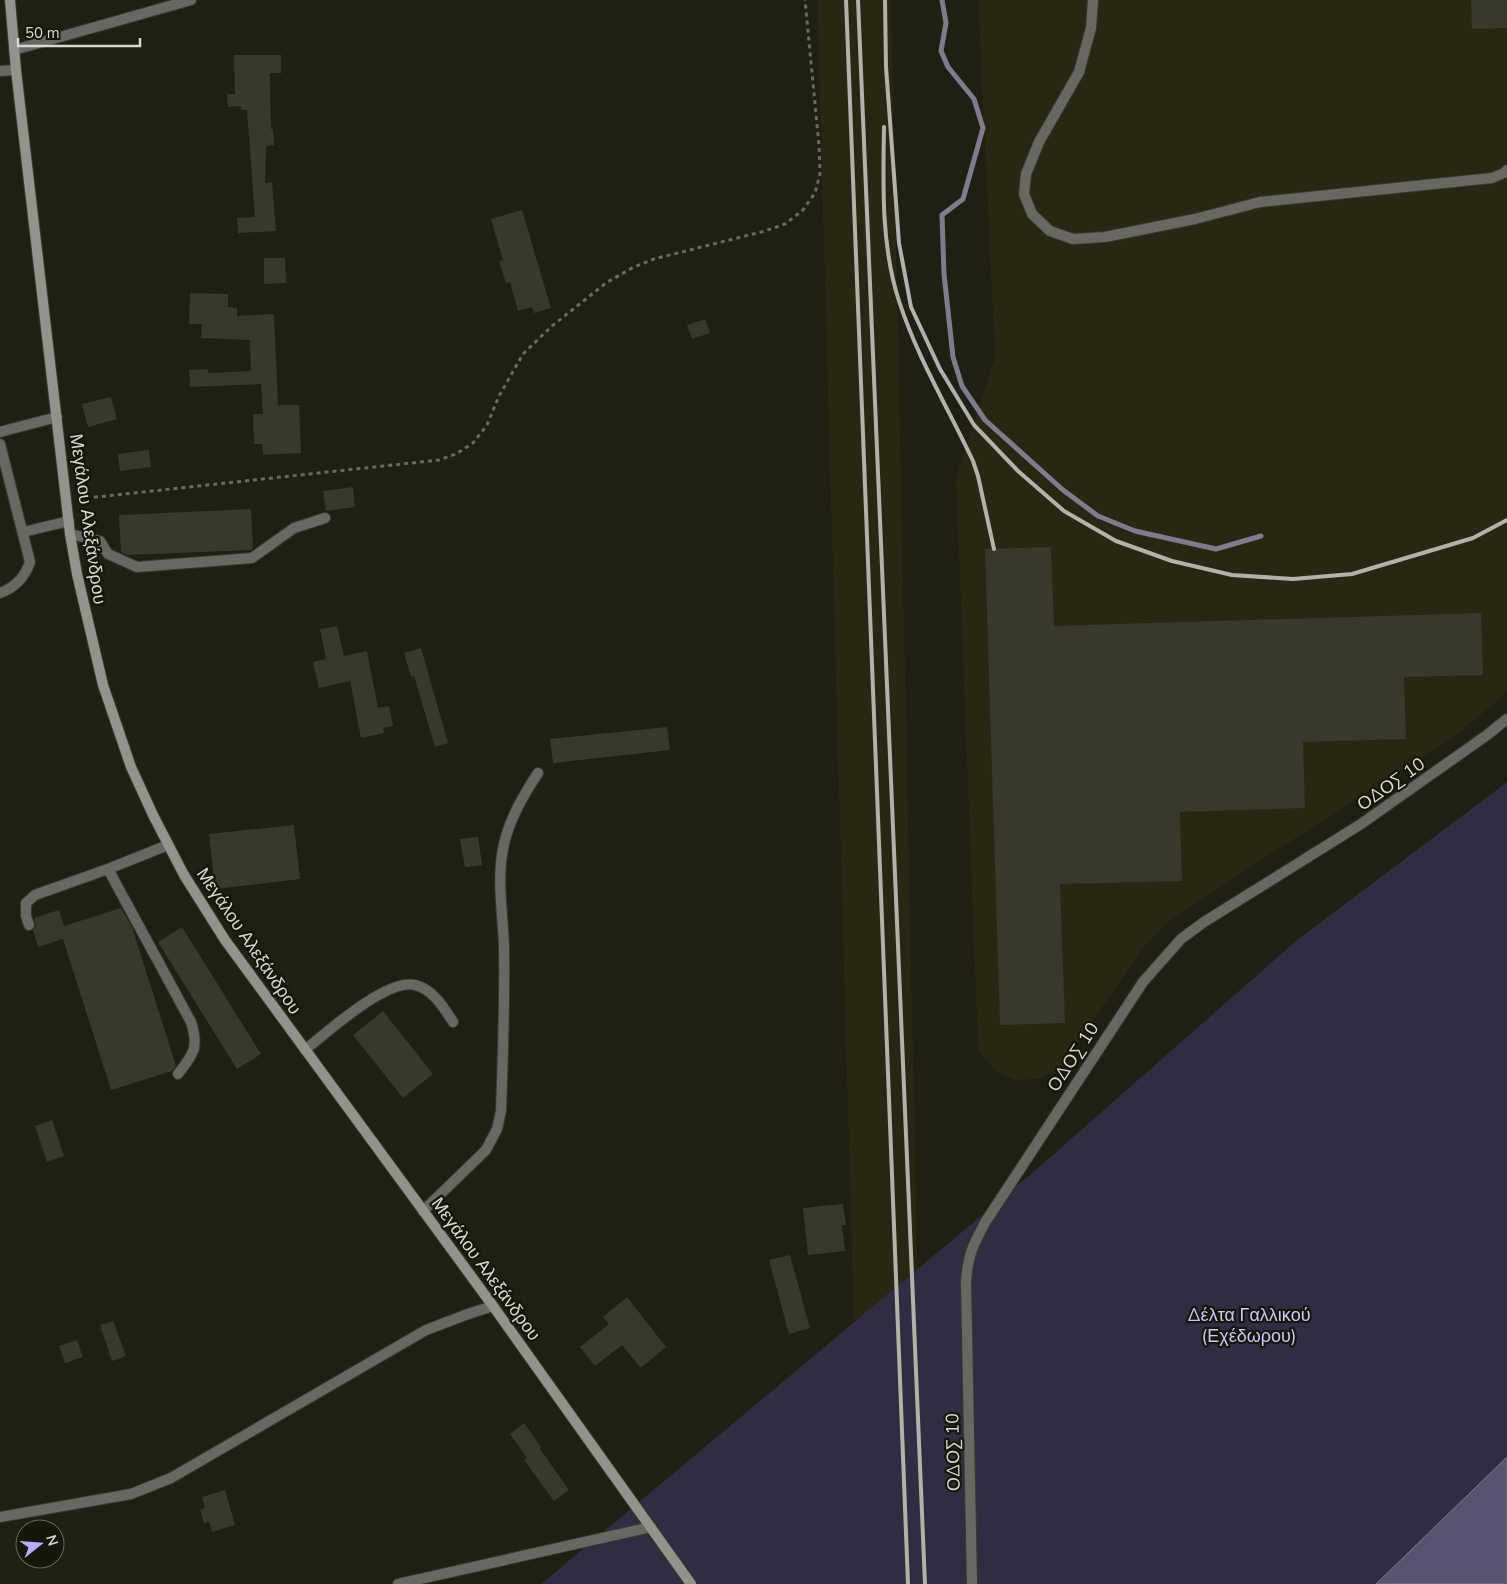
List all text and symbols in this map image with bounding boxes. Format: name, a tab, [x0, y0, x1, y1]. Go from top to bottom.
scale bar	[18, 15, 140, 47]
text: 50 m	[25, 23, 60, 43]
street label: Μεγάλου Αλεξάνδρου	[64, 432, 112, 606]
street label: ΟΔΟΣ 10	[1352, 752, 1430, 816]
street label: Μεγάλου Αλεξάνδρου	[191, 863, 307, 1019]
street label: ΟΔΟΣ 10	[1042, 1018, 1104, 1096]
street label: Μεγάλου Αλεξάνδρου	[426, 1192, 546, 1346]
park label: Δέλτα Γαλλικού (Εχέδωρου)	[1188, 1303, 1311, 1348]
street label: ΟΔΟΣ 10	[940, 1413, 966, 1491]
north arrow	[15, 1519, 65, 1569]
text: N	[41, 1533, 63, 1548]

